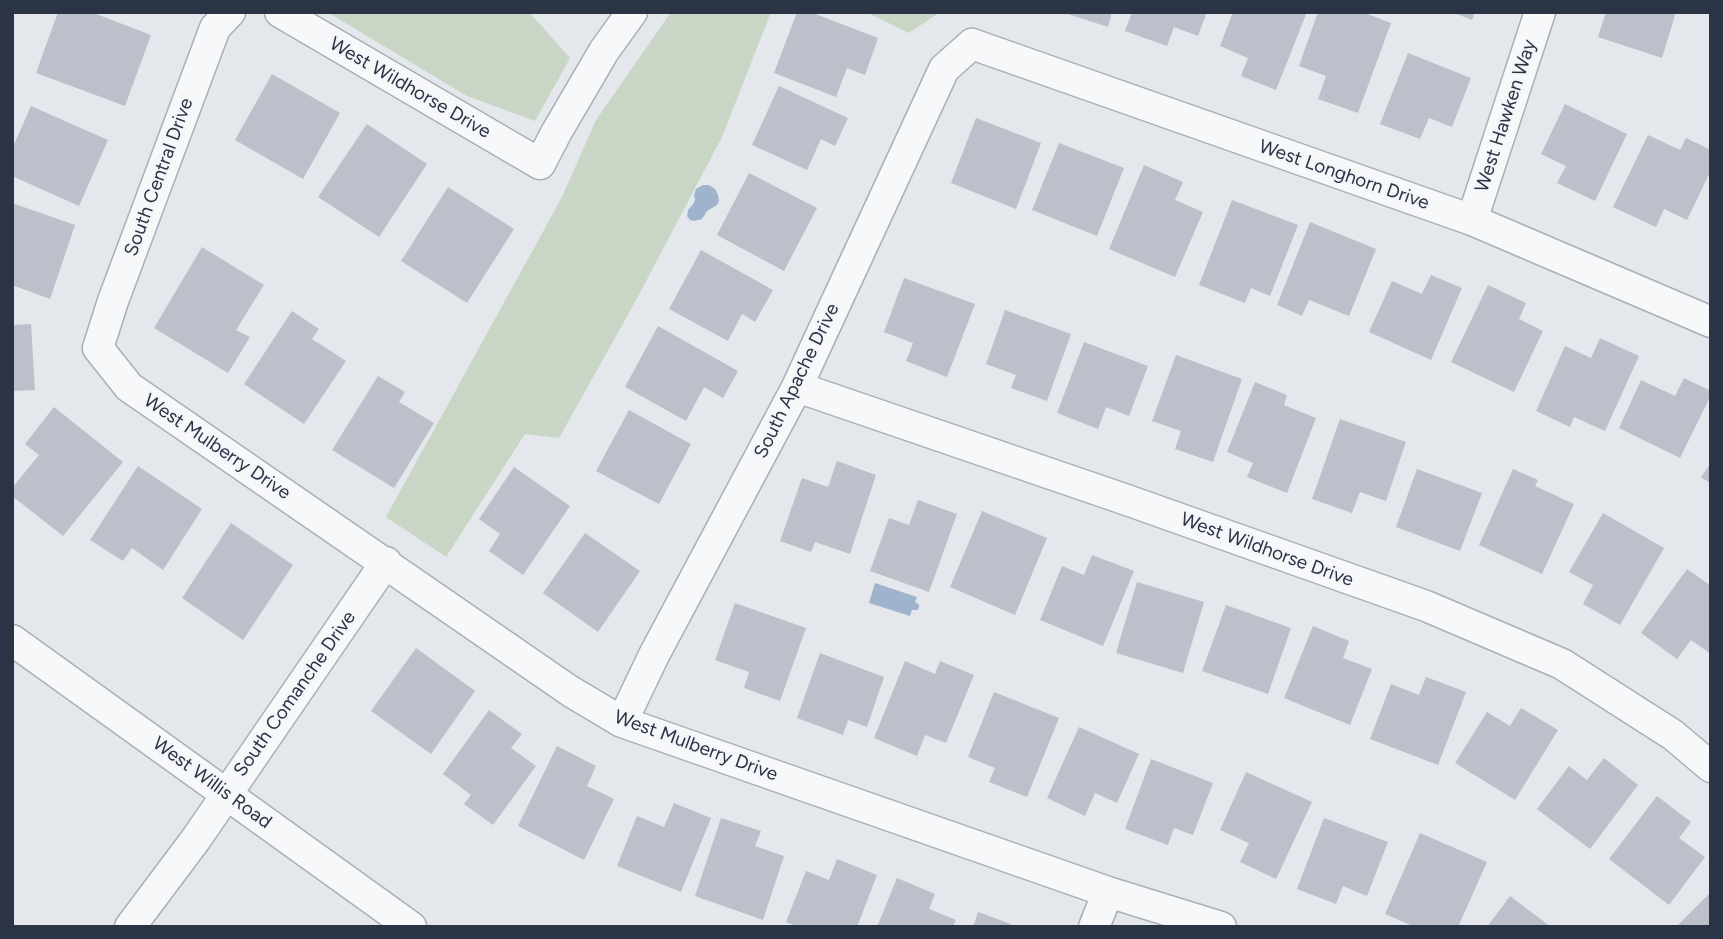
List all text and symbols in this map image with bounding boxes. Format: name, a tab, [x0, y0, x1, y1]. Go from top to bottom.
street label: West Wildhorse Drive	[325, 33, 495, 143]
street label: West Hawken Way	[1471, 37, 1541, 195]
street label: South Central Drive	[120, 95, 198, 259]
street label: West Longhorn Drive	[1256, 135, 1432, 215]
street label: South Apache Drive	[750, 300, 844, 462]
street label: West Mulberry Drive	[139, 389, 295, 505]
street label: West Wildhorse Drive	[1177, 508, 1357, 592]
street label: South Comanche Drive	[229, 607, 361, 781]
street label: West Mulberry Drive	[611, 706, 781, 786]
street label: West Willis Road	[148, 732, 276, 834]

